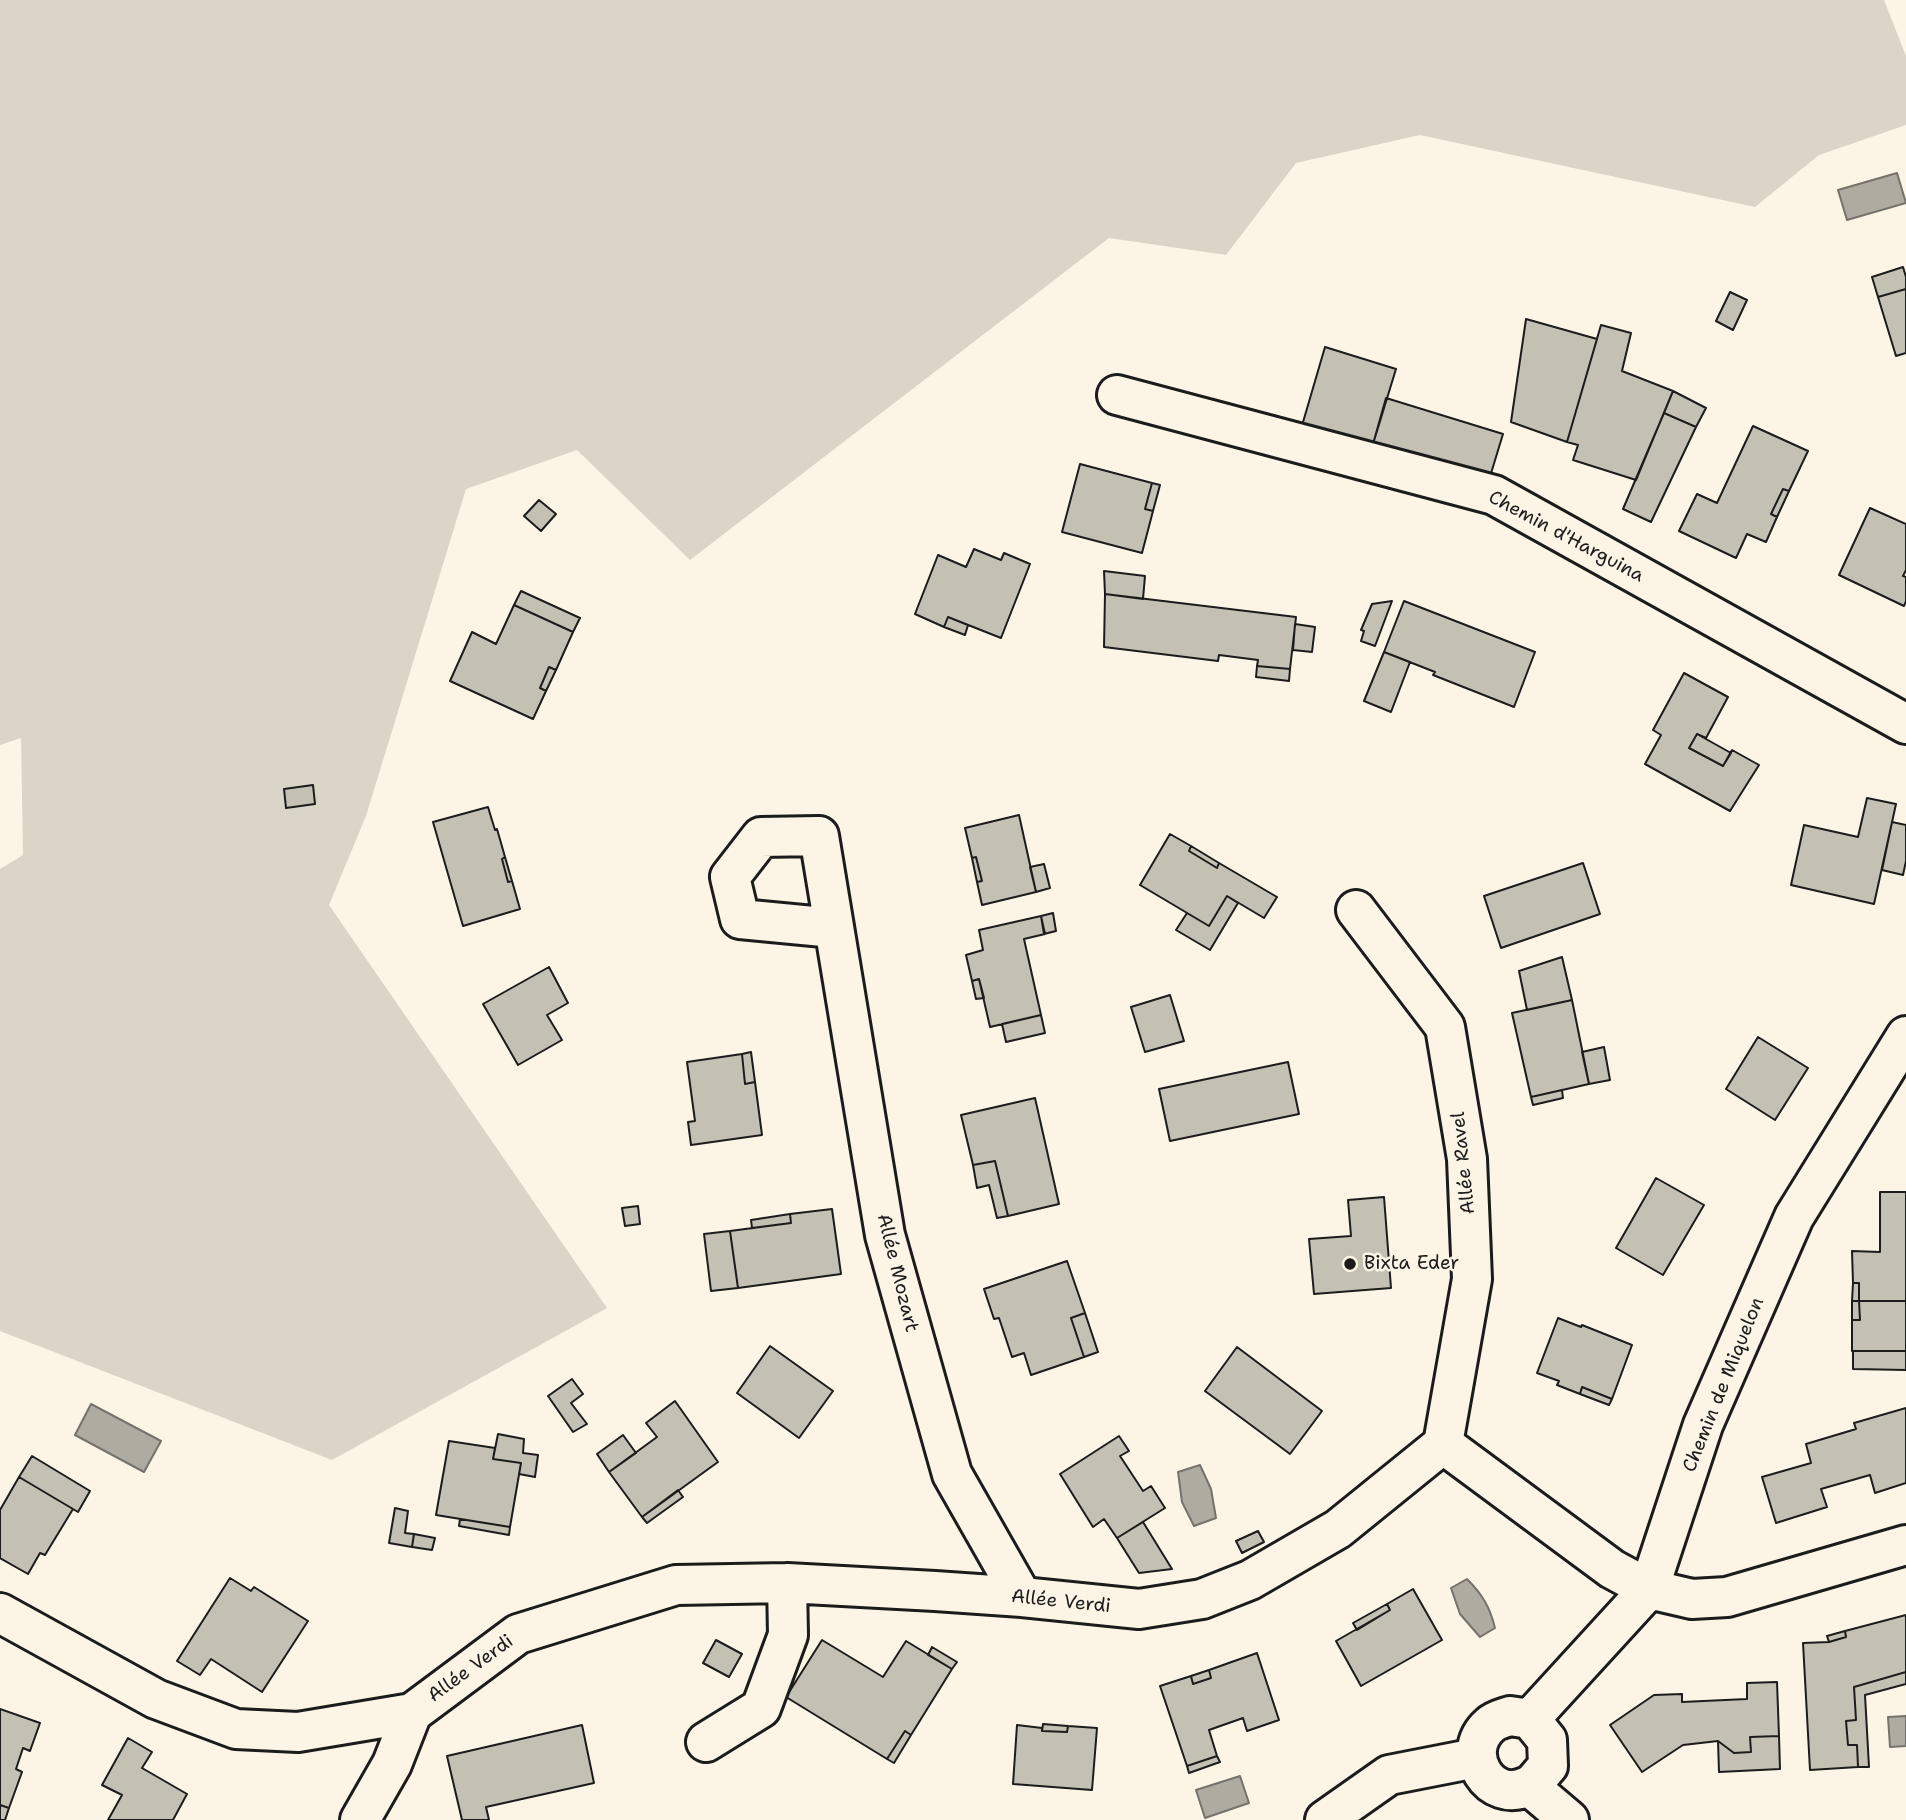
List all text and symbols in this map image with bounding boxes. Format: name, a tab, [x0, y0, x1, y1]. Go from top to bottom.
street label: Chemin d'Harguina	[1484, 486, 1648, 588]
street label: Allée Ravel	[1447, 1111, 1481, 1215]
street label: Allée Mozart	[871, 1211, 923, 1335]
place label: Bixta Eder	[1364, 1253, 1459, 1275]
marker: Bixta Eder	[1342, 1256, 1358, 1272]
street label: Chemin de Miquelon	[1679, 1294, 1769, 1476]
street label: Allée Verdi	[1010, 1585, 1112, 1619]
street label: Allée Verdi	[424, 1630, 518, 1708]

